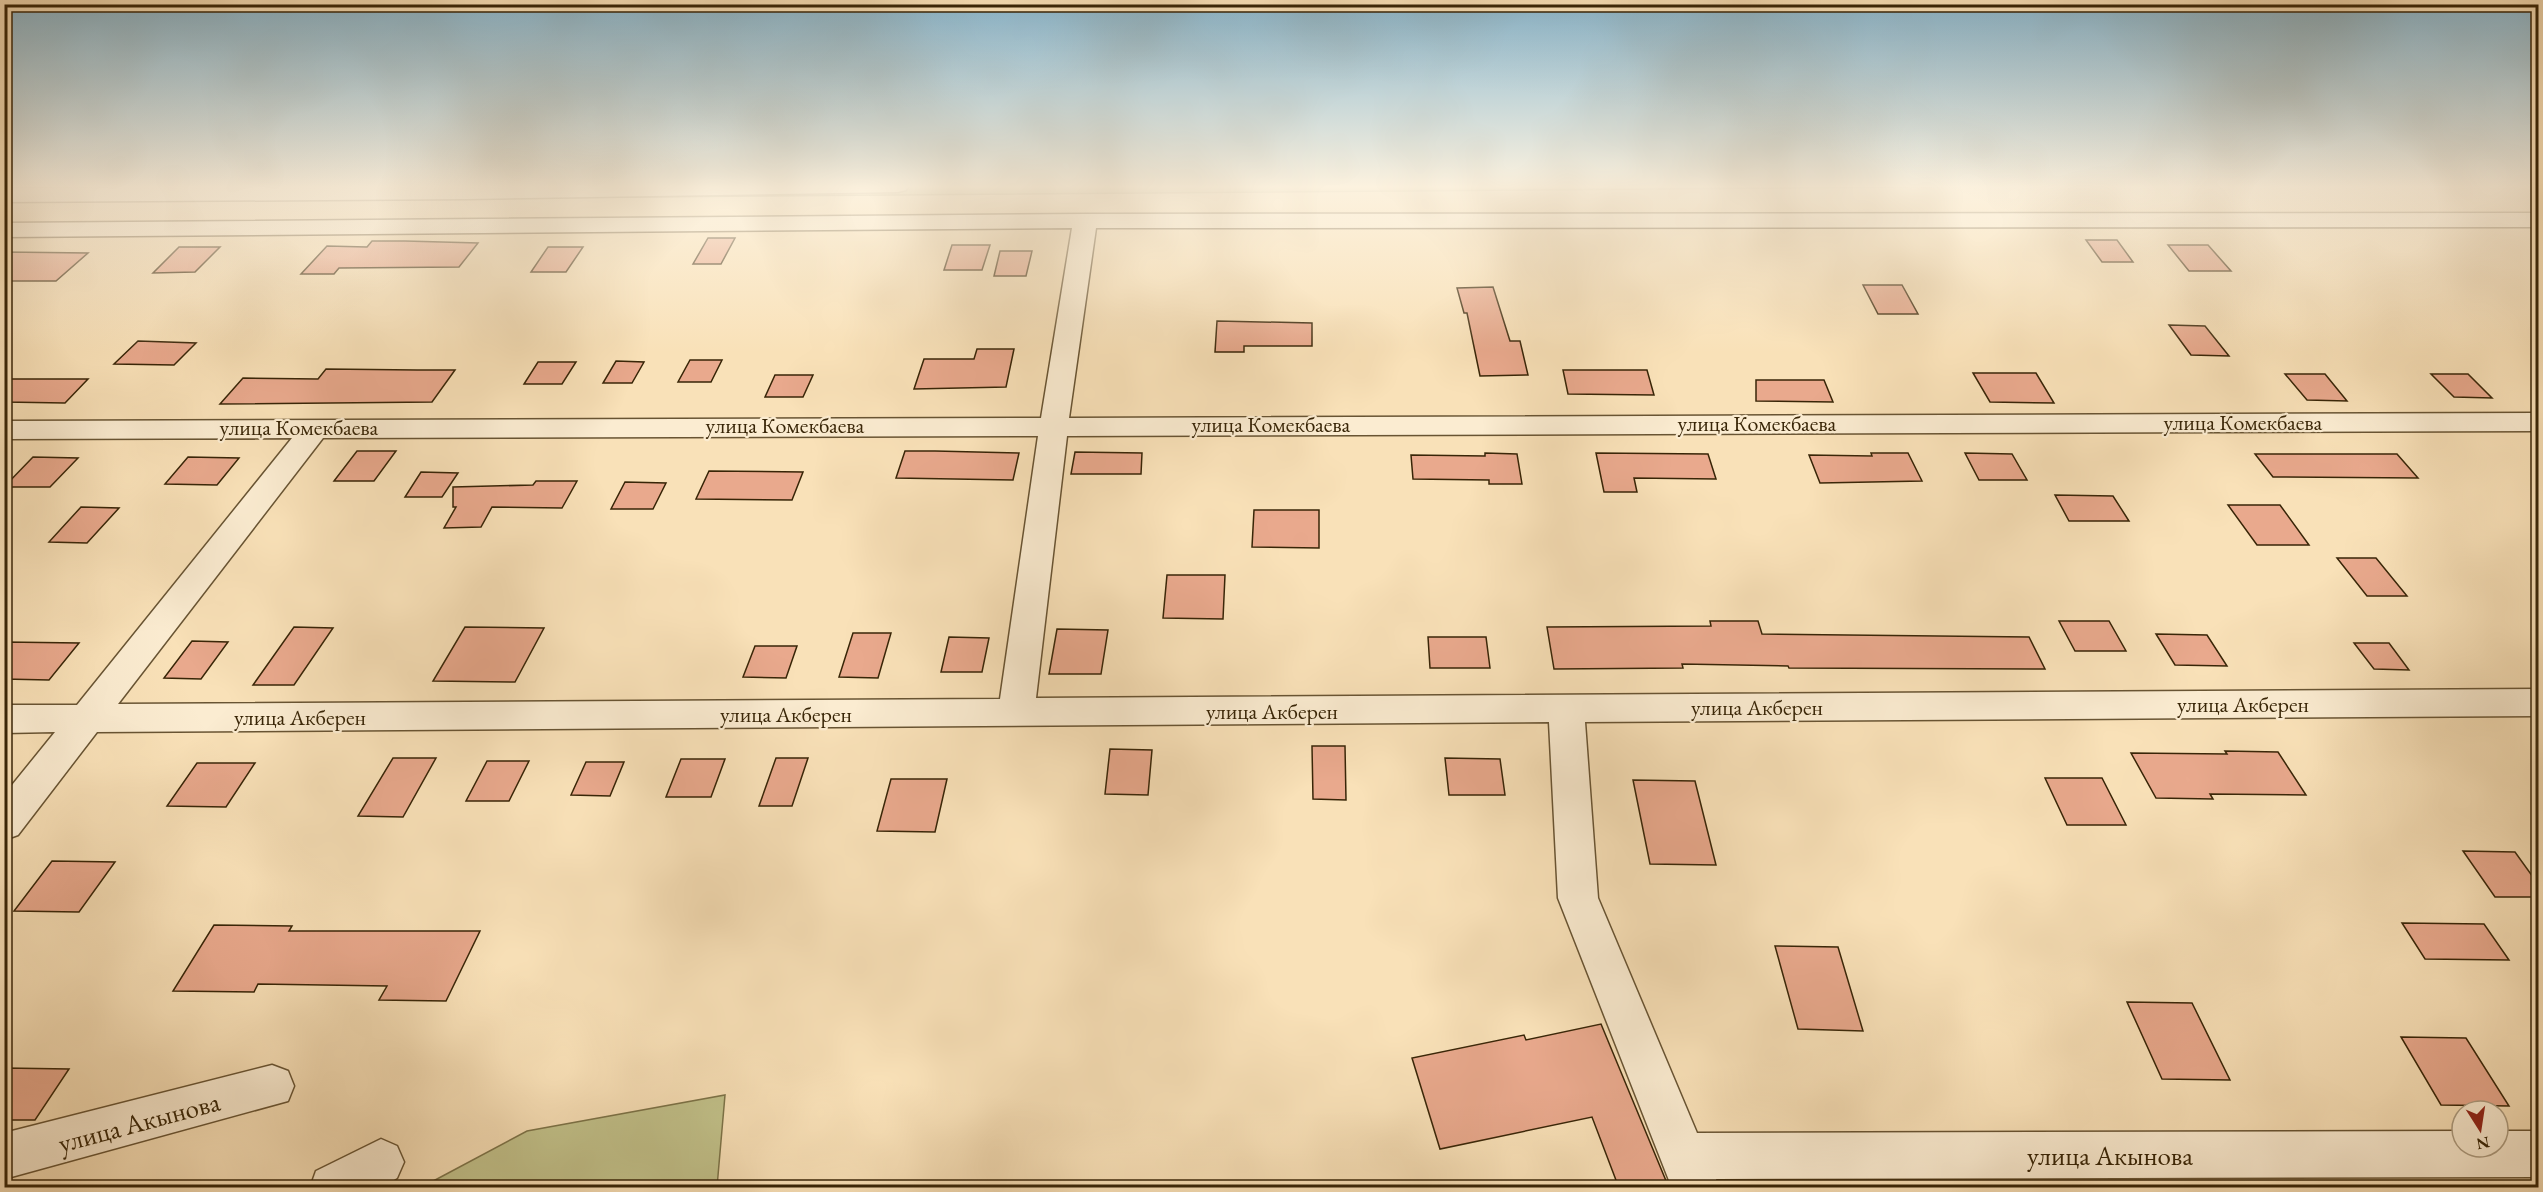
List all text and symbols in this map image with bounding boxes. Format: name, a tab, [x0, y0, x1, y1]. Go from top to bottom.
street label: улица Комекбаева	[2164, 408, 2323, 437]
street label: улица Комекбаева	[1678, 409, 1837, 438]
street label: улица Комекбаева	[1192, 410, 1351, 439]
street label: улица Комекбаева	[706, 411, 865, 440]
street label: улица Комекбаева	[220, 413, 379, 442]
street label: улица Акберен	[2177, 690, 2309, 719]
street label: улица Акберен	[1691, 693, 1823, 722]
street label: улица Акберен	[1206, 697, 1338, 726]
street label: улица Акберен	[720, 700, 852, 729]
street label: улица Акберен	[234, 703, 366, 732]
street label: улица Акынова	[54, 1084, 224, 1160]
north arrow	[2450, 1099, 2510, 1159]
text: N	[2474, 1132, 2492, 1155]
street label: улица Акынова	[2027, 1138, 2193, 1173]

